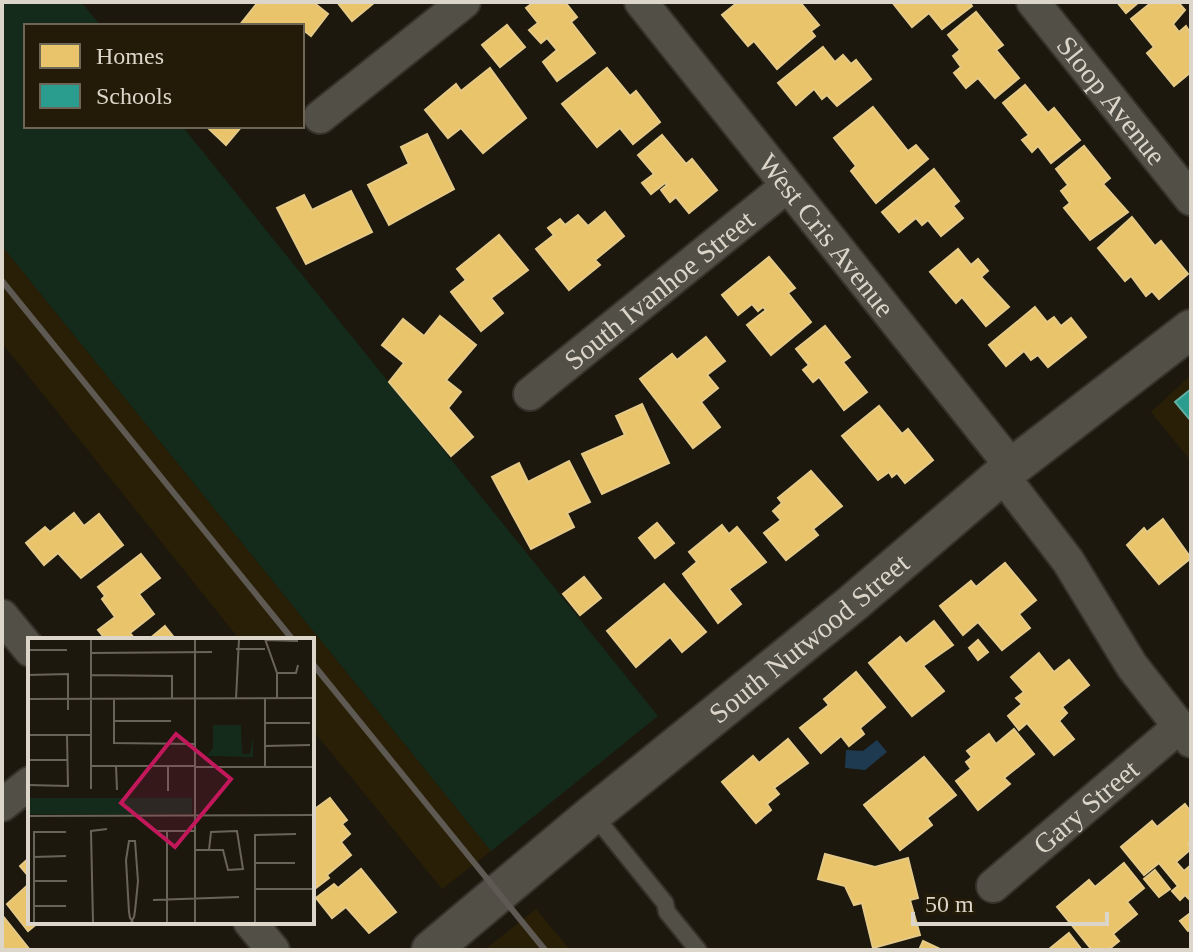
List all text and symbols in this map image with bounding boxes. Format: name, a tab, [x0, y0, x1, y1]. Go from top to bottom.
legend	[24, 24, 304, 128]
street label: Sloop Avenue	[1051, 30, 1173, 171]
text: Homes	[96, 43, 164, 69]
text: Schools	[96, 83, 172, 109]
street label: West Cris Avenue	[753, 147, 901, 323]
street label: South Ivanhoe Street	[558, 203, 760, 376]
street label: South Nutwood Street	[703, 547, 915, 729]
inset map	[28, 638, 314, 924]
street label: Gary Street	[1027, 753, 1145, 860]
scale bar	[913, 876, 1107, 926]
text: 50 m	[925, 891, 974, 917]

